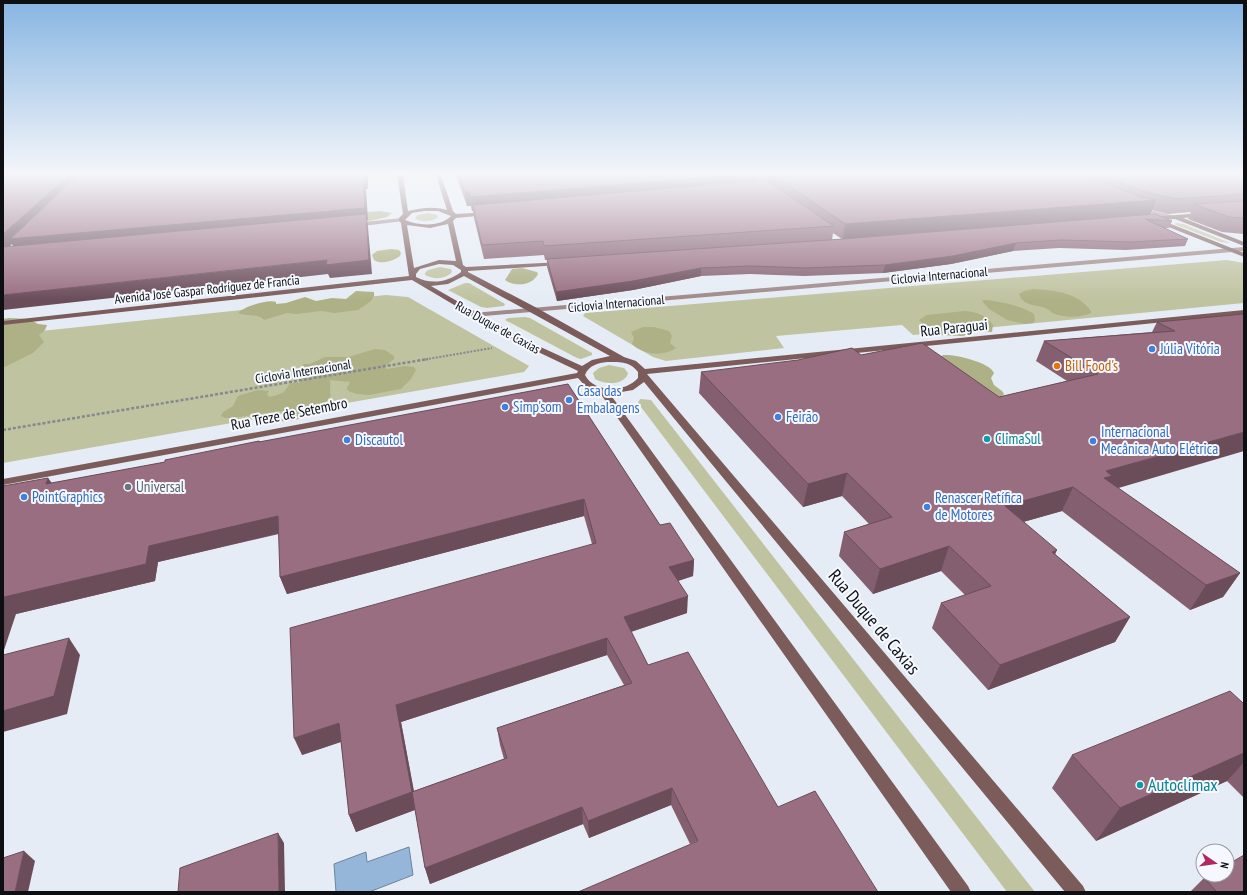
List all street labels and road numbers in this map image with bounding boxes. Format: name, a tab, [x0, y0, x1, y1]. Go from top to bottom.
street label: Ciclovia Internacional	[890, 263, 988, 288]
street label: Avenida José Gaspar Rodríguez de Francia	[114, 271, 300, 308]
street label: Ciclovia Internacional	[567, 291, 665, 316]
street label: Rua Duque de Caxias	[452, 297, 543, 358]
street label: Rua Paraguai	[919, 315, 989, 340]
street label: Ciclovia Internacional	[254, 356, 352, 387]
street label: Rua Treze de Setembro	[229, 393, 349, 434]
street label: Rua Duque de Caxias	[824, 564, 925, 679]

